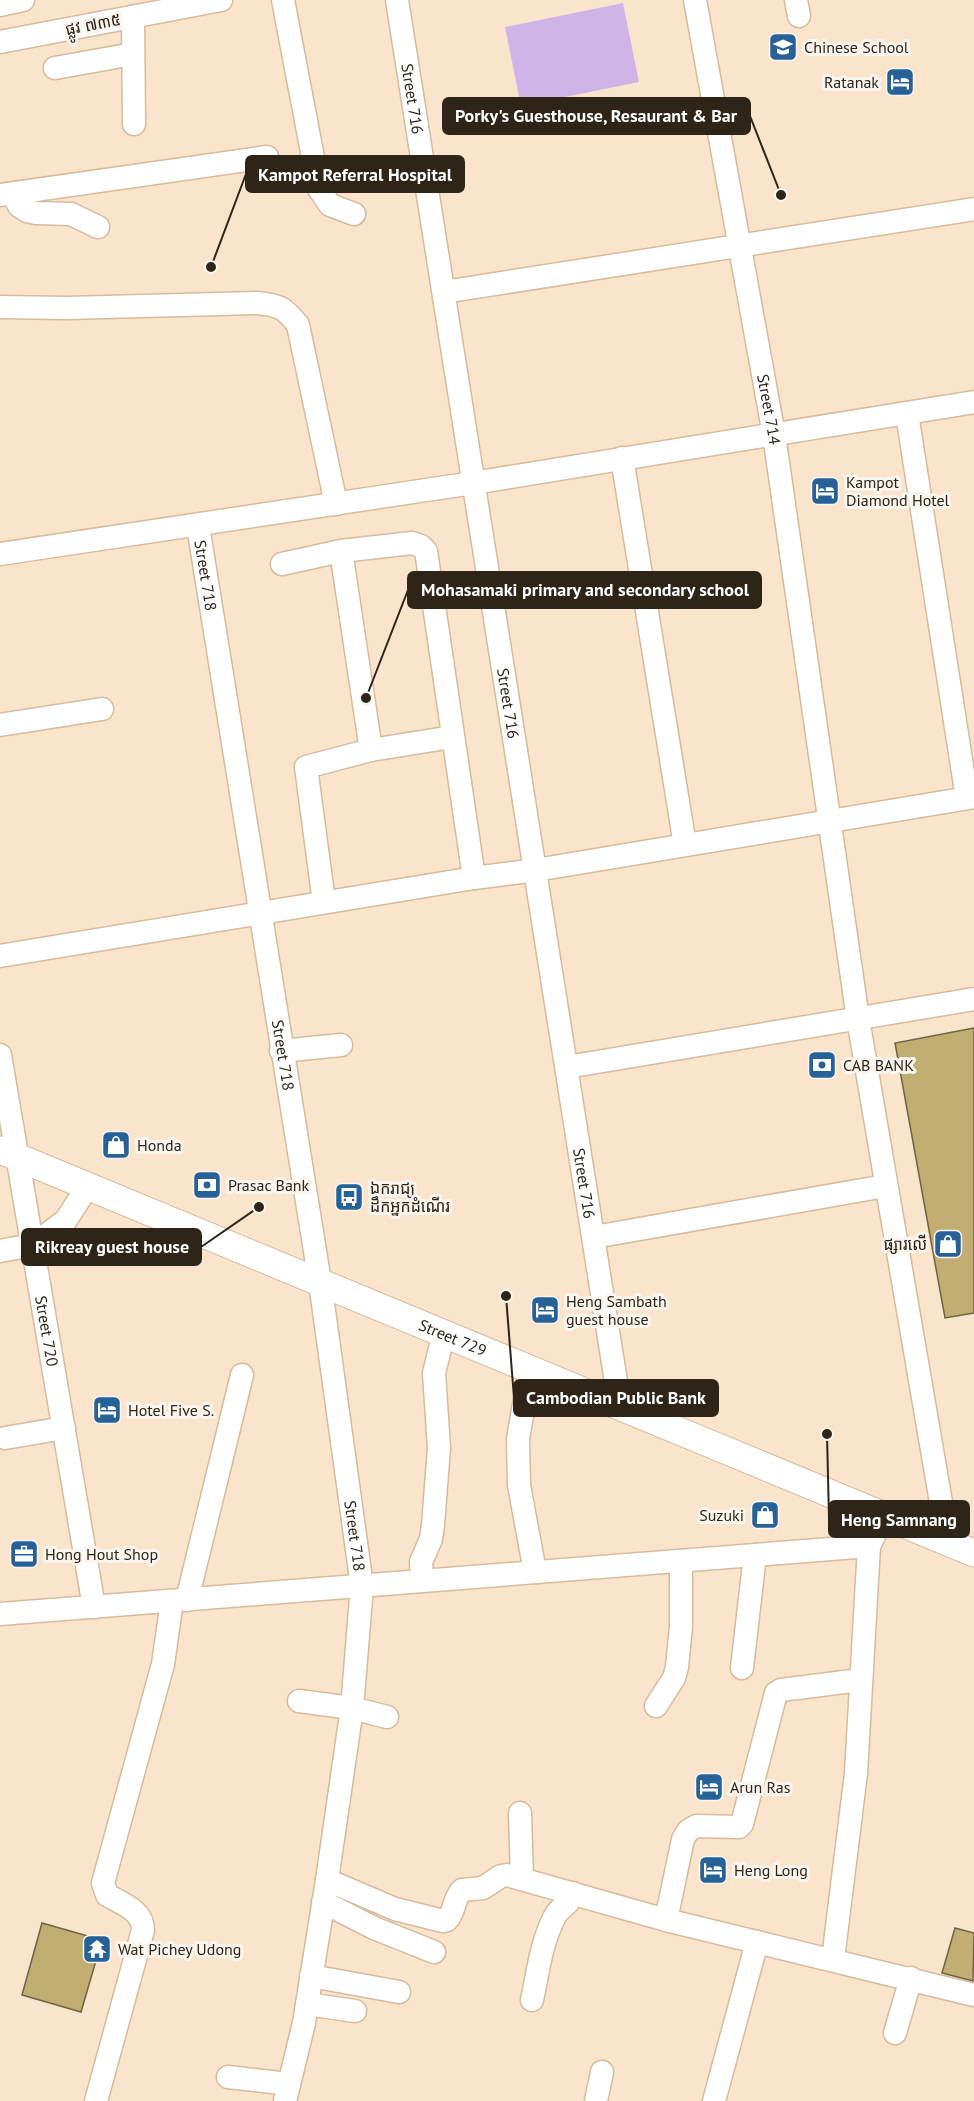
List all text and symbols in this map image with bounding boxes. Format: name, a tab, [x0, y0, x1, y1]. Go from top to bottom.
street label: ផ្លូវ ៧៣៥	[64, 9, 123, 44]
school or university icon: Chinese School	[767, 31, 799, 63]
place label: Chinese School	[804, 37, 909, 57]
street label: Street 716	[397, 62, 428, 136]
hotel icon: Ratanak	[884, 66, 916, 98]
place label: Ratanak	[824, 72, 879, 92]
callout: Porky's Guesthouse, Resaurant & Bar	[443, 98, 750, 134]
text: Porky's Guesthouse, Resaurant & Bar	[455, 104, 738, 127]
callout: Kampot Referral Hospital	[246, 156, 464, 192]
text: Kampot Referral Hospital	[258, 163, 453, 186]
street label: Street 714	[753, 372, 785, 446]
place label: Kampot Diamond Hotel	[846, 472, 950, 510]
hotel icon: Kampot Diamond Hotel	[809, 475, 841, 507]
street label: Street 718	[190, 539, 222, 612]
callout: Mohasamaki primary and secondary school	[408, 572, 761, 608]
text: Mohasamaki primary and secondary school	[421, 578, 750, 601]
street label: Street 716	[493, 666, 524, 740]
street label: Street 718	[268, 1018, 299, 1092]
bank icon: CAB BANK	[806, 1049, 838, 1081]
place label: CAB BANK	[843, 1055, 914, 1075]
shop icon: Honda	[100, 1129, 132, 1161]
place label: Honda	[137, 1135, 182, 1155]
street label: Street 716	[569, 1146, 600, 1220]
bank icon: Prasac Bank	[191, 1169, 223, 1201]
place label: Prasac Bank	[228, 1175, 310, 1195]
place label: ឯករាជ្យ ដឹកអ្នកដំណើរ	[370, 1178, 450, 1216]
bus stop icon: ឯករាជ្យ ដឹកអ្នកដំណើរ	[333, 1181, 365, 1213]
shop icon: ផ្សារលើ	[932, 1228, 964, 1260]
callout: Rikreay guest house	[22, 1229, 201, 1265]
place label: ផ្សារលើ	[883, 1234, 927, 1254]
text: Rikreay guest house	[35, 1235, 189, 1258]
place label: Heng Sambath guest house	[566, 1291, 667, 1329]
street label: Street 720	[31, 1294, 63, 1368]
hotel icon: Heng Sambath guest house	[529, 1294, 561, 1326]
street label: Street 729	[416, 1314, 490, 1360]
callout: Cambodian Public Bank	[514, 1380, 718, 1416]
text: Cambodian Public Bank	[526, 1386, 706, 1409]
hotel icon: Hotel Five S.	[91, 1394, 123, 1426]
place label: Hotel Five S.	[128, 1400, 214, 1420]
street label: Street 718	[340, 1499, 370, 1573]
shop icon: Suzuki	[749, 1499, 781, 1531]
callout: Heng Samnang	[829, 1501, 969, 1537]
place label: Suzuki	[699, 1505, 744, 1525]
text: Heng Samnang	[841, 1508, 957, 1531]
office icon: Hong Hout Shop	[8, 1538, 40, 1570]
place label: Hong Hout Shop	[45, 1544, 158, 1564]
hotel icon: Arun Ras	[693, 1771, 725, 1803]
place label: Arun Ras	[730, 1777, 791, 1797]
hotel icon: Heng Long	[697, 1854, 729, 1886]
place label: Heng Long	[734, 1860, 808, 1880]
temple icon: Wat Pichey Udong	[81, 1933, 113, 1965]
place label: Wat Pichey Udong	[118, 1939, 241, 1959]

